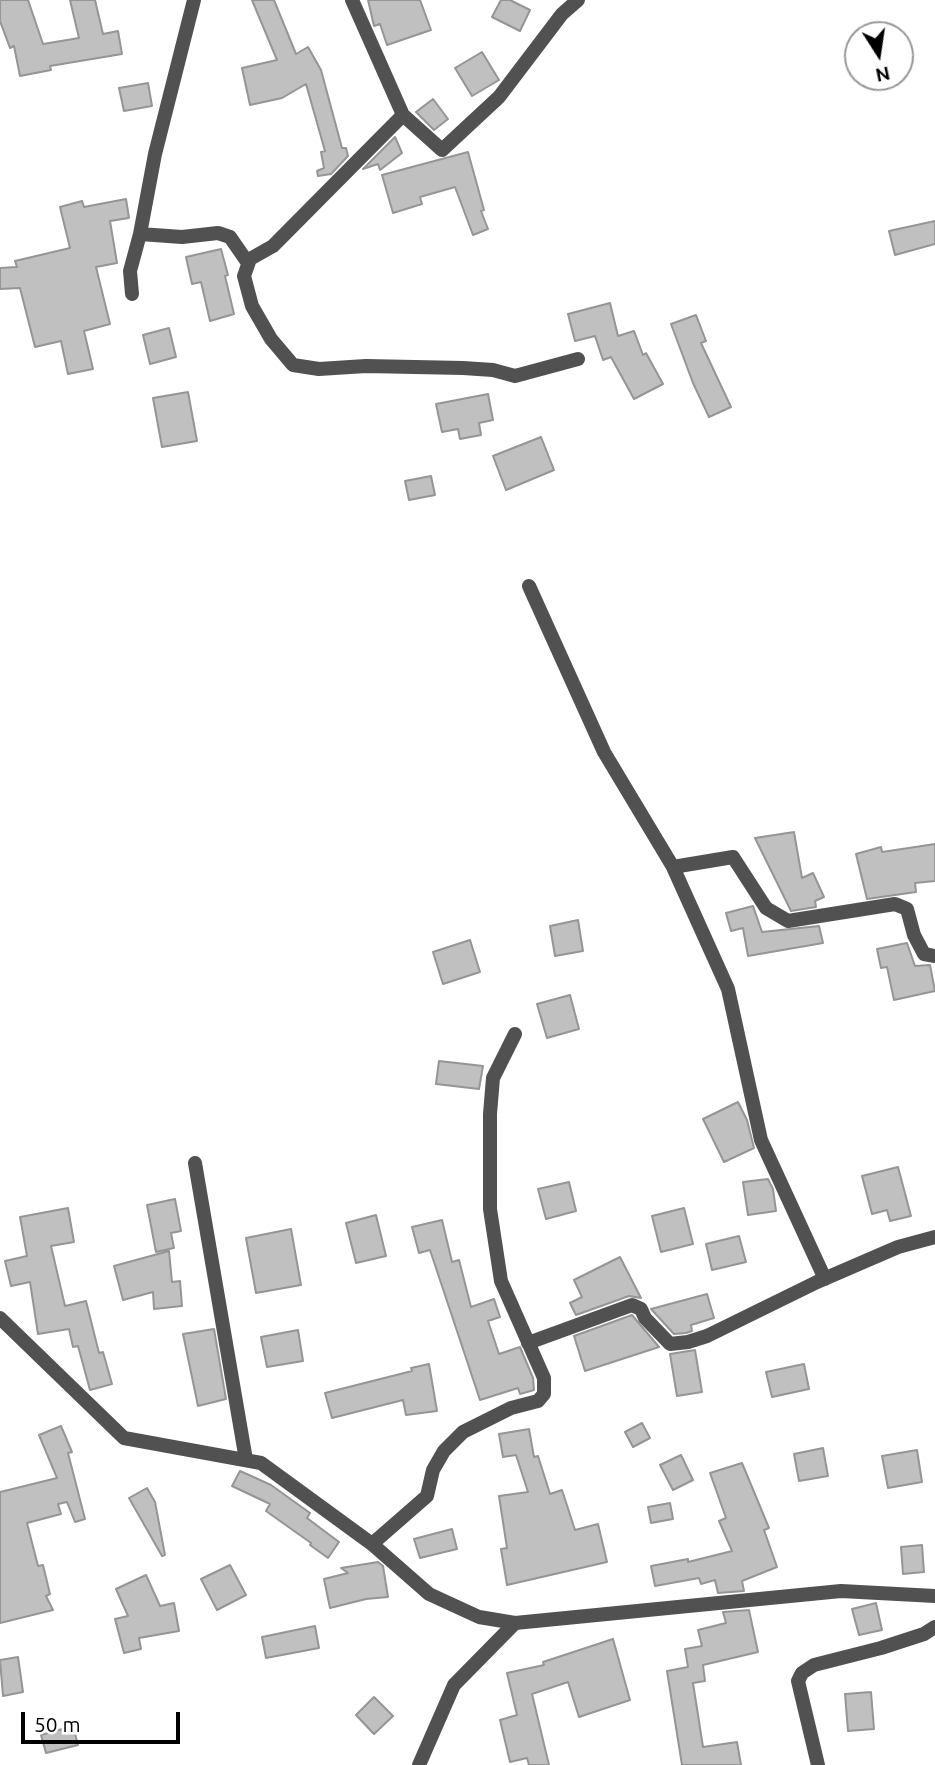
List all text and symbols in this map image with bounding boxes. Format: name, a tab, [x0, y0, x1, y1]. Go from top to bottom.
north arrow	[844, 21, 914, 91]
text: N	[874, 62, 892, 87]
scale bar	[24, 1698, 184, 1742]
text: 50 m	[34, 1712, 81, 1736]

